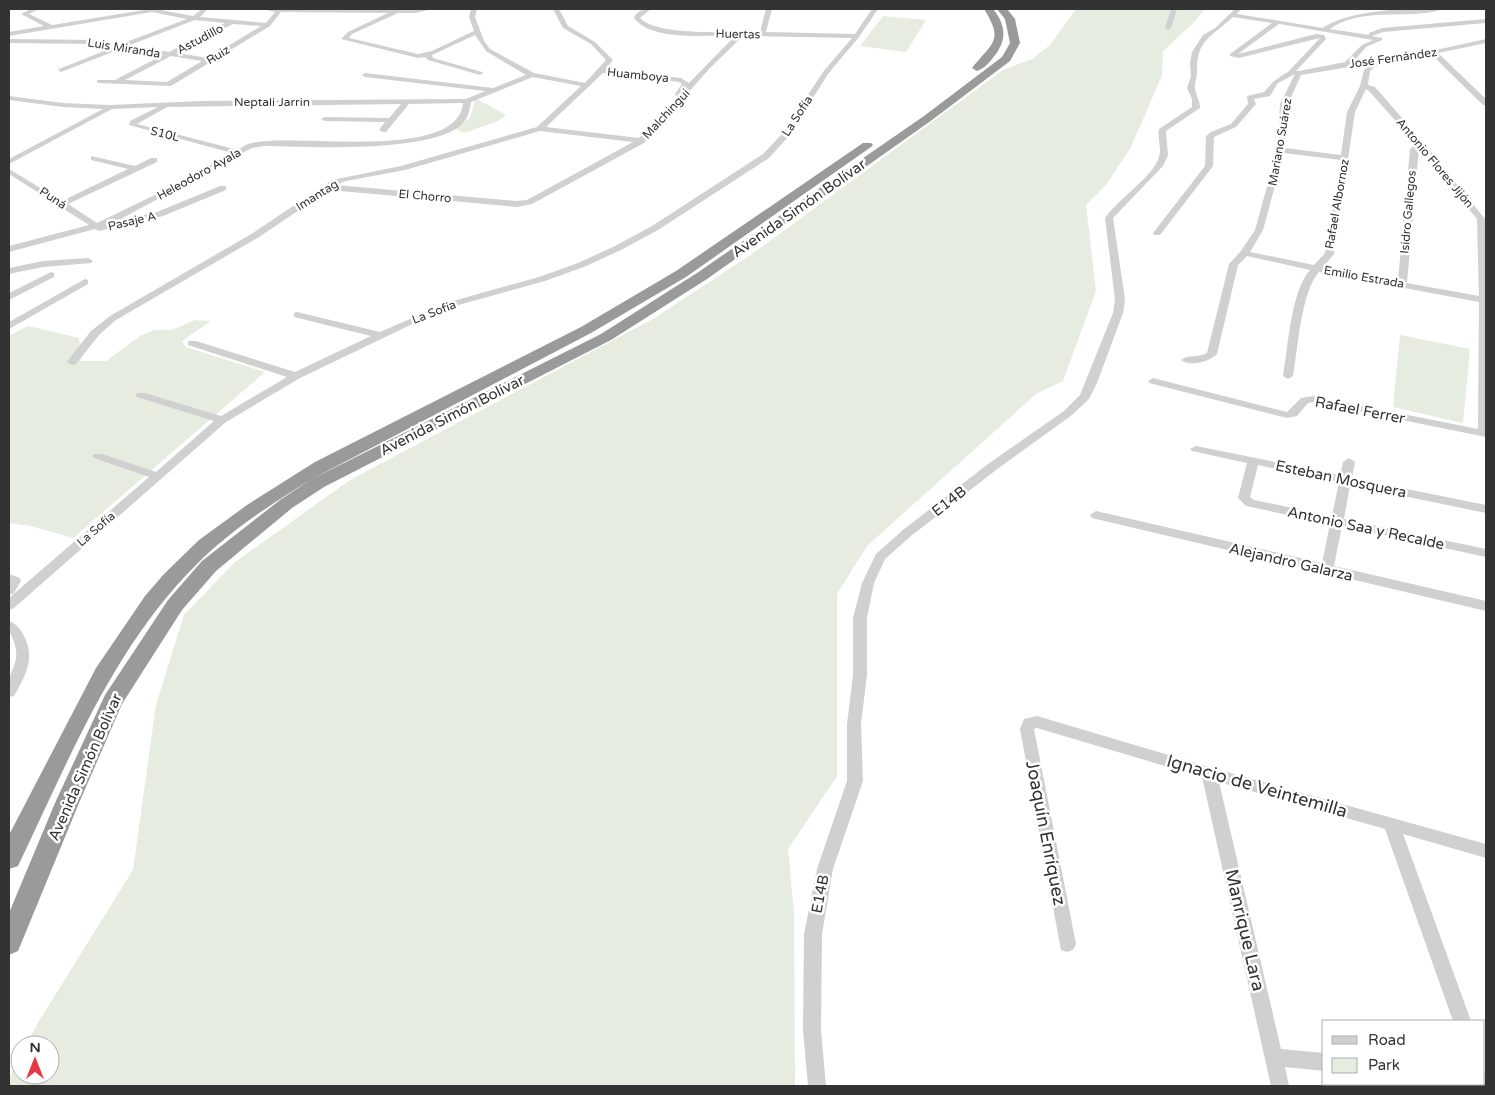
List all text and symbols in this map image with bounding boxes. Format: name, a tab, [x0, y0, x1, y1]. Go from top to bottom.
street label: Astudillo	[174, 21, 226, 57]
street label: Huertas	[716, 27, 761, 41]
street label: Luis Miranda	[87, 35, 161, 61]
street label: Ruiz	[204, 43, 232, 67]
street label: José Fernández	[1348, 45, 1438, 71]
street label: Huamboya	[607, 65, 669, 85]
street label: Malchingui	[639, 86, 693, 142]
street label: La Sofía	[779, 93, 815, 139]
street label: Neptali Jarrin	[234, 95, 310, 109]
street label: Mariano Suárez	[1265, 97, 1295, 187]
street label: Antonio Flores Jijón	[1394, 115, 1476, 211]
street label: S10L	[149, 124, 181, 144]
street label: Heleodoro Ayala	[155, 145, 243, 203]
street label: Avenida Simón Bolívar	[729, 155, 870, 261]
street label: Rafael Albornoz	[1322, 158, 1352, 250]
street label: Isidro Gallegos	[1397, 169, 1419, 254]
street label: Imantag	[293, 177, 341, 213]
street label: Puná	[37, 184, 69, 212]
street label: El Chorro	[398, 187, 452, 205]
street label: Pasaje A	[107, 209, 157, 233]
street label: Emilio Estrada	[1323, 263, 1405, 291]
street label: La Sofía	[410, 297, 458, 327]
street label: Avenida Simón Bolívar	[377, 371, 527, 459]
street label: Rafael Ferrer	[1313, 392, 1407, 428]
street label: Esteban Mosquera	[1274, 456, 1408, 502]
street label: E14B	[928, 482, 970, 520]
street label: Antonio Saa y Recalde	[1286, 503, 1446, 553]
street label: La Sofía	[74, 509, 118, 549]
street label: Alejandro Galarza	[1227, 539, 1355, 585]
street label: Avenida Simón Bolívar	[44, 690, 126, 843]
street label: Ignacio de Veintemilla	[1164, 750, 1350, 822]
street label: Joaquín Enríquez	[1021, 759, 1071, 907]
street label: Manrique Lara	[1220, 867, 1270, 993]
street label: E14B	[807, 873, 833, 915]
legend	[1322, 1020, 1485, 1085]
text: Road	[1368, 1031, 1406, 1049]
north arrow	[10, 1035, 60, 1085]
text: N	[29, 1039, 41, 1056]
text: Park	[1368, 1056, 1400, 1074]

